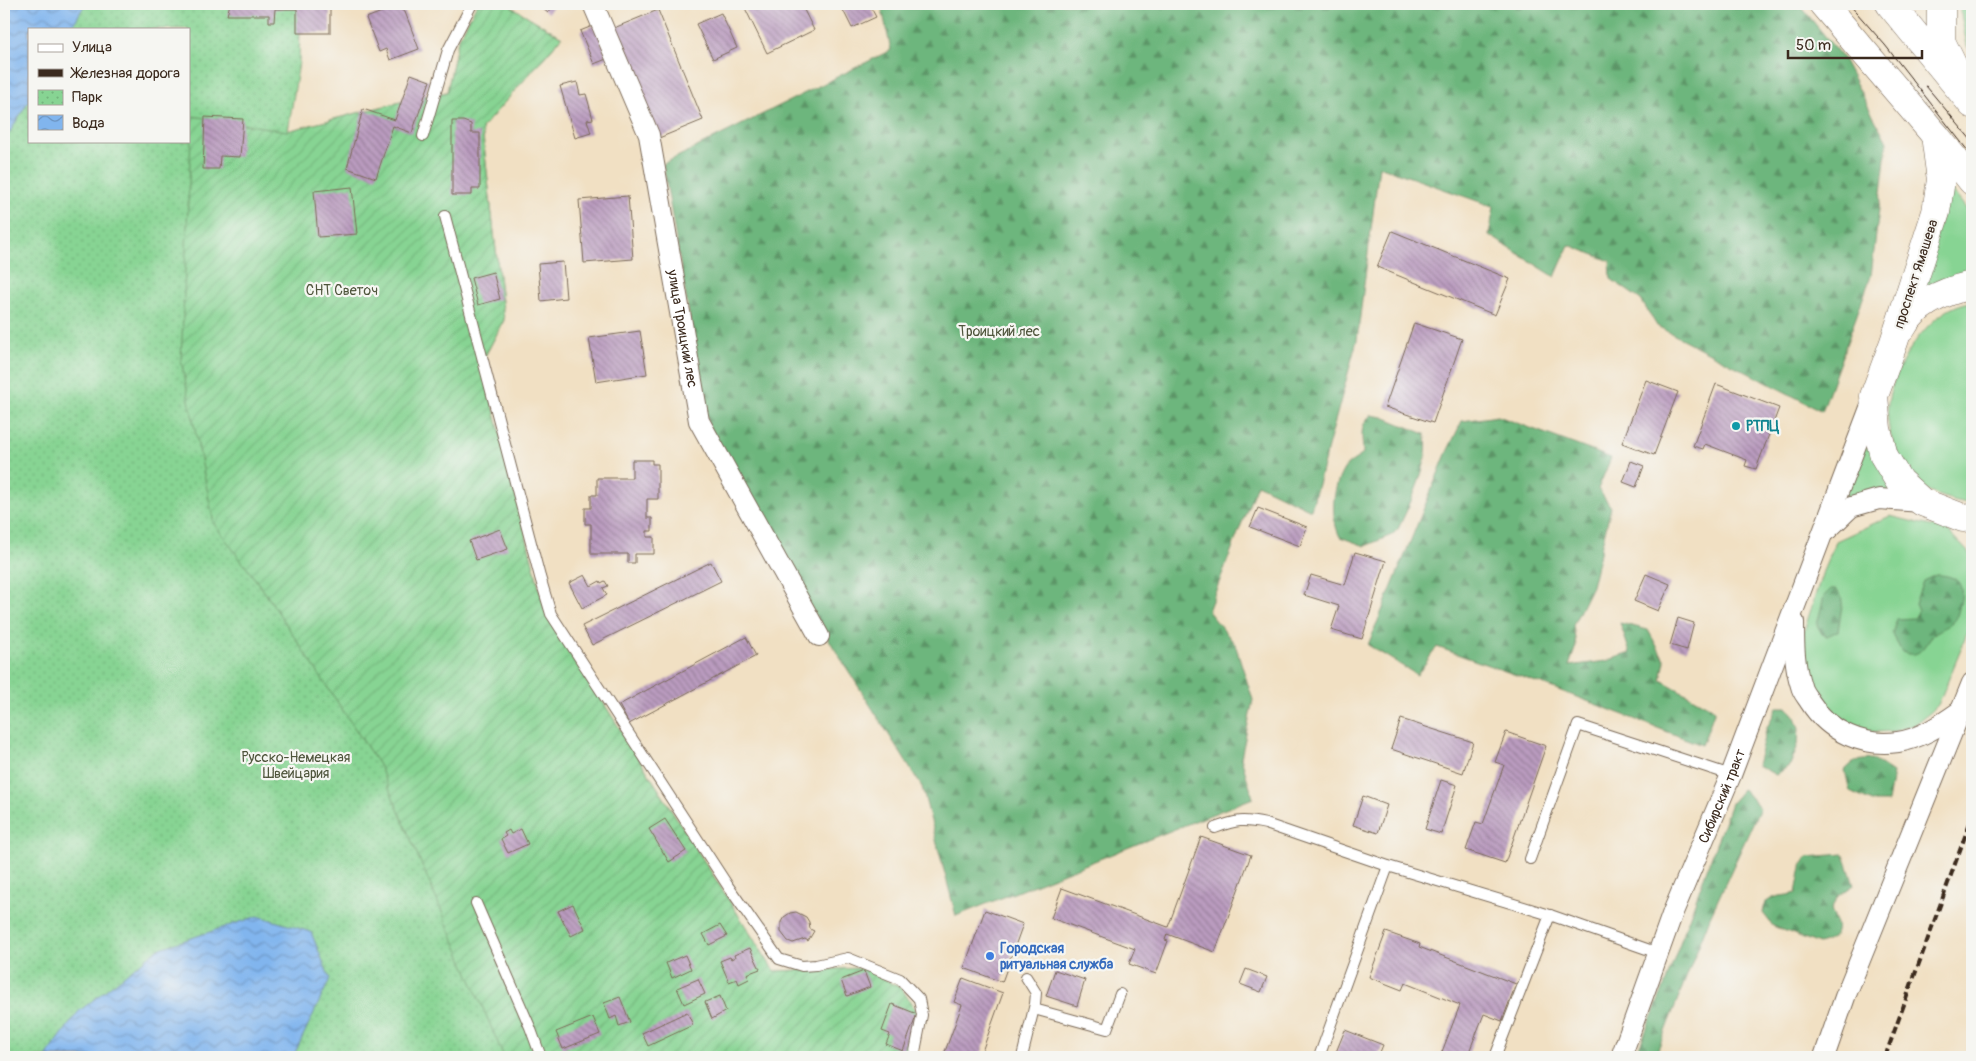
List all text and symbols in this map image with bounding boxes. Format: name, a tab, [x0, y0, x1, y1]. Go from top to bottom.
legend	[28, 28, 190, 142]
scale bar	[1788, 28, 1922, 60]
text: 50 m	[1796, 36, 1831, 55]
text: Улица	[72, 38, 112, 57]
text: Железная дорога	[70, 64, 180, 83]
text: Парк	[72, 88, 103, 107]
text: Вода	[72, 114, 105, 133]
street label: проспект Ямашева	[1890, 217, 1942, 331]
street label: улица Троицкий лес	[664, 267, 702, 389]
park label: СНТ Светоч	[306, 282, 378, 299]
park label: Троицкий лес	[958, 323, 1040, 340]
place label: РТПЦ	[1746, 418, 1779, 435]
marker: РТПЦ	[1730, 420, 1742, 432]
street label: Сибирский тракт	[1695, 746, 1749, 846]
park label: Русско-Немецкая Швейцария	[242, 749, 350, 782]
place label: Городская ритуальная служба	[1000, 940, 1114, 973]
marker: Городская ритуальная служба	[984, 950, 996, 962]

